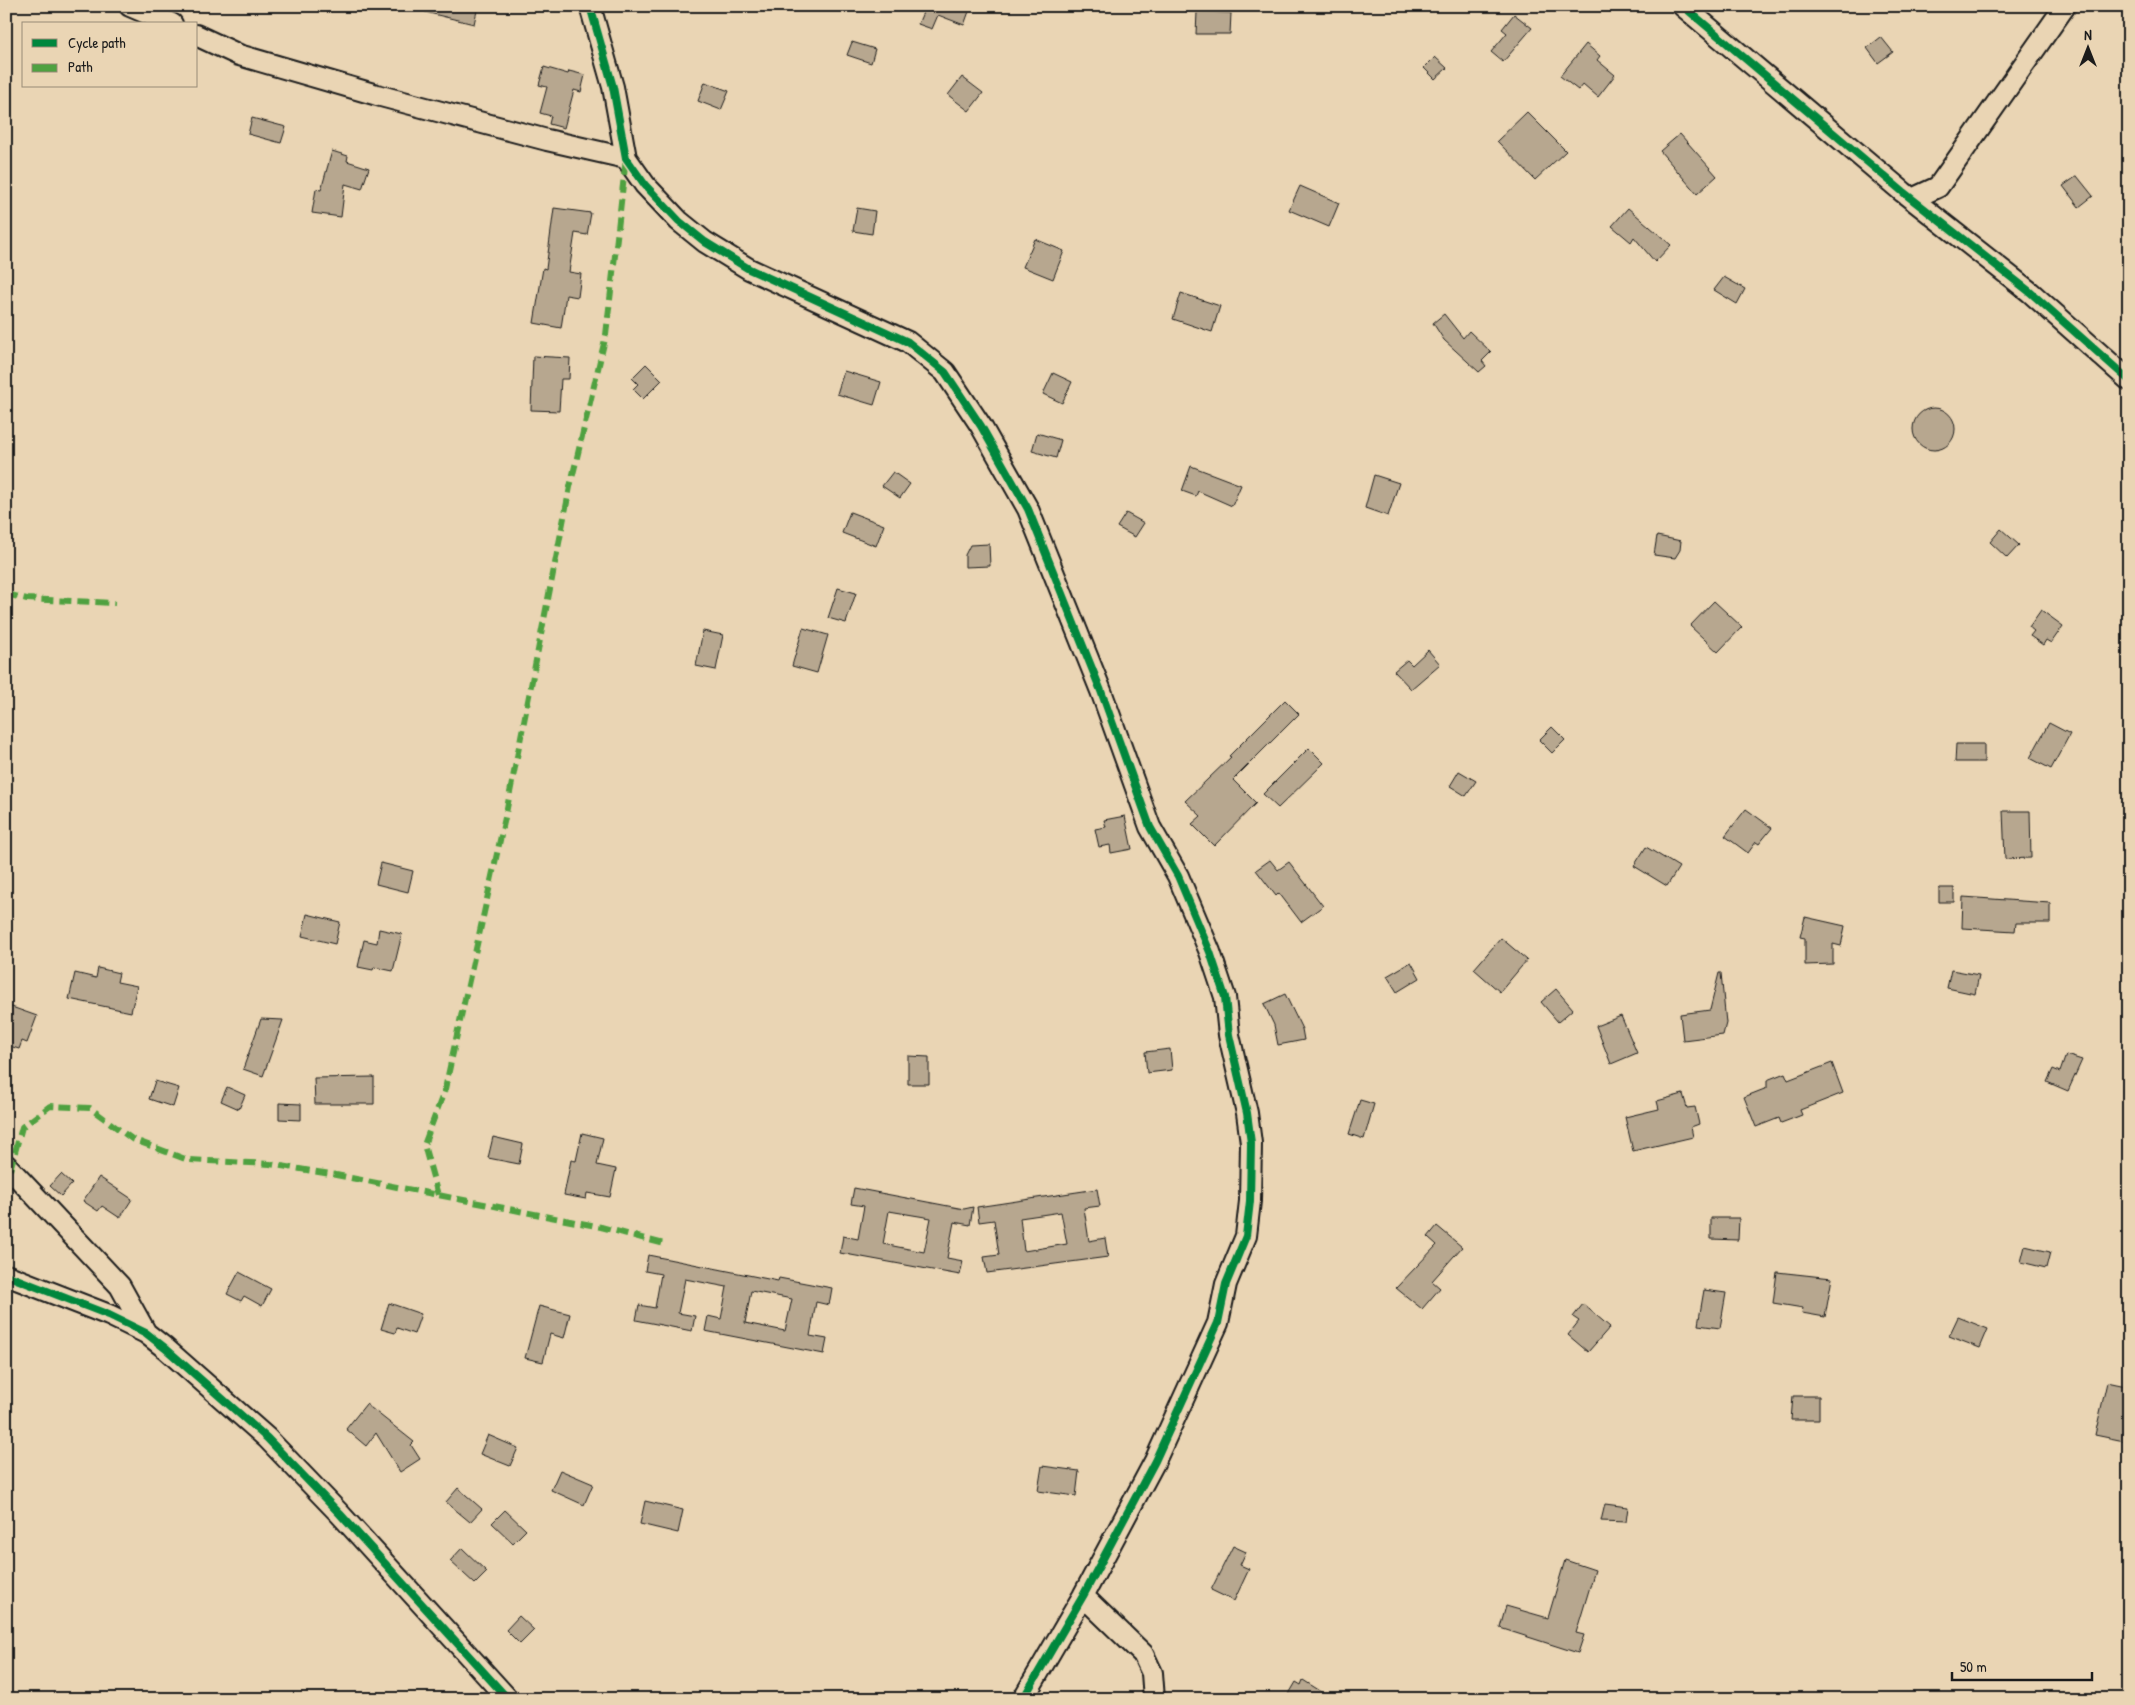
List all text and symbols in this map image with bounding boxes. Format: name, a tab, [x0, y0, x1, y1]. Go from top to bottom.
legend	[22, 22, 198, 88]
north arrow	[2062, 22, 2112, 72]
text: N	[2084, 25, 2092, 44]
text: Cycle path	[68, 32, 126, 53]
text: Path	[68, 56, 93, 77]
scale bar	[1952, 1650, 2092, 1682]
text: 50 m	[1960, 1656, 1987, 1677]

